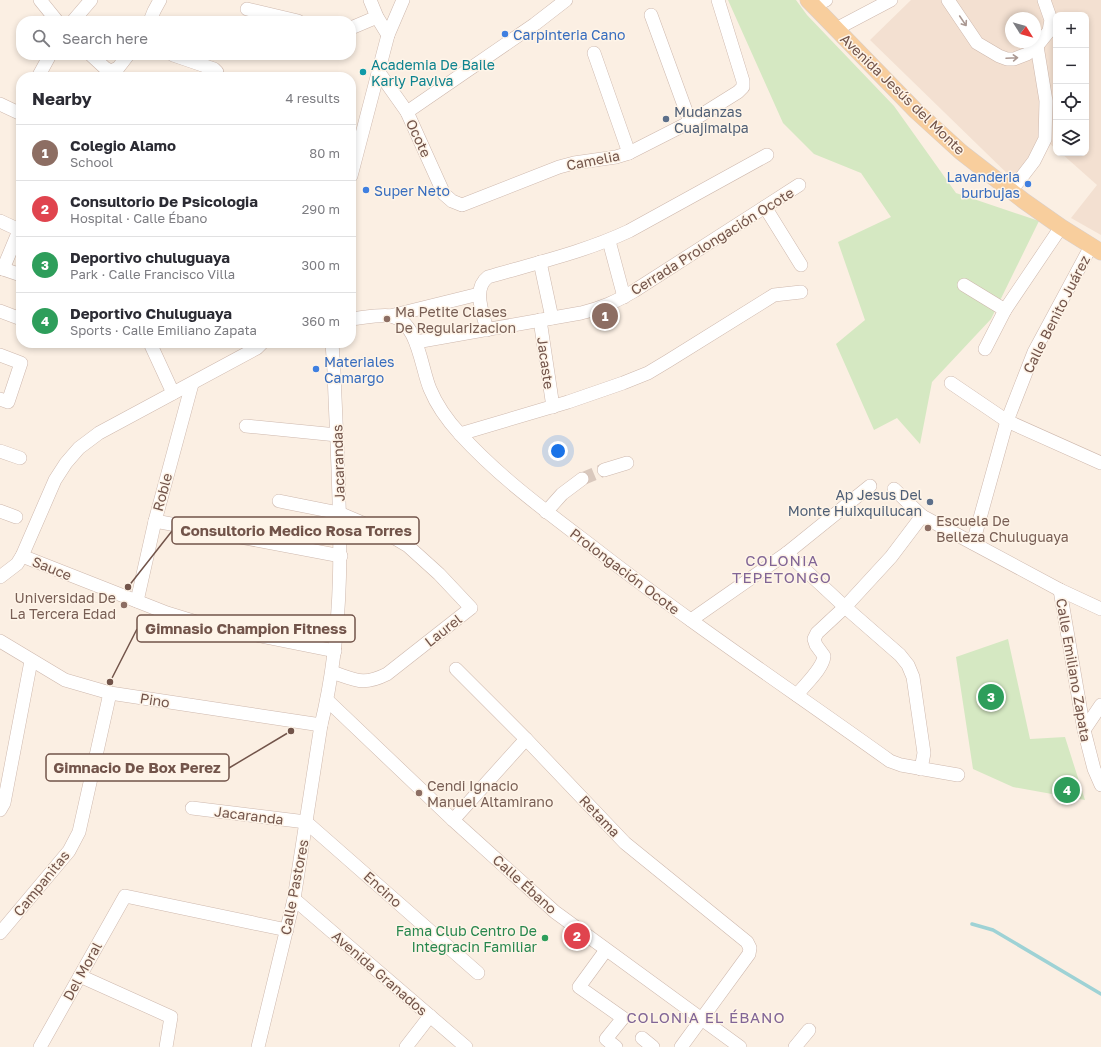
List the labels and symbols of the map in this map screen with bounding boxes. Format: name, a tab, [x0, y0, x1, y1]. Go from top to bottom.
north arrow	[1005, 12, 1041, 48]
one-way arrow	[959, 16, 967, 27]
place label: Carpinteria Cano	[513, 26, 626, 43]
marker: Carpinteria Cano	[500, 29, 510, 39]
street label: Avenida Jesús del Monte	[837, 30, 969, 158]
one-way arrow	[1005, 54, 1018, 61]
place label: Academia De Baile Karly Pavlva	[371, 56, 495, 89]
marker: Academia De Baile Karly Pavlva	[358, 67, 368, 77]
place label: Mudanzas Cuajimalpa	[674, 103, 749, 136]
marker: Mudanzas Cuajimalpa	[661, 114, 671, 124]
street label: Ocote	[403, 116, 435, 160]
street label: Camelia	[565, 146, 621, 174]
place label: Lavanderia burbujas	[946, 168, 1020, 201]
marker: Lavanderia burbujas	[1023, 179, 1033, 189]
place label: Super Neto	[374, 182, 450, 199]
street label: Cerrada Prolongación Ocote	[627, 184, 797, 298]
marker: Super Neto	[361, 185, 371, 195]
street label: Calle Benito Juárez	[1019, 252, 1093, 376]
pin: 1	[592, 301, 618, 331]
place label: Ma Petite Clases De Regularizacion	[395, 303, 516, 336]
marker: Ma Petite Clases De Regularizacion	[382, 314, 392, 324]
street label: Jacaste	[534, 336, 558, 390]
place label: Materiales Camargo	[324, 353, 395, 386]
marker: Materiales Camargo	[311, 364, 321, 374]
street label: Jacarandas	[328, 424, 348, 502]
your location	[548, 441, 568, 461]
street label: Roble	[149, 471, 175, 513]
place label: Ap Jesus Del Monte Huixquilucan	[788, 486, 922, 519]
marker: Ap Jesus Del Monte Huixquilucan	[925, 497, 935, 507]
place label: Escuela De Belleza Chuluguaya	[936, 512, 1069, 545]
callout: Consultorio Medico Rosa Torres	[172, 517, 419, 544]
text: Consultorio Medico Rosa Torres	[180, 521, 412, 539]
marker: Escuela De Belleza Chuluguaya	[923, 523, 933, 533]
street label: Prolongación Ocote	[567, 524, 683, 618]
district label: COLONIA TEPETONGO	[732, 551, 832, 586]
street label: Sauce	[30, 552, 74, 584]
place label: Universidad De La Tercera Edad	[10, 589, 116, 622]
street label: Calle Emiliano Zapata	[1053, 597, 1095, 743]
marker: Universidad De La Tercera Edad	[119, 600, 129, 610]
street label: Laurel	[421, 610, 465, 650]
callout: Gimnasio Champion Fitness	[137, 615, 355, 642]
text: Gimnasio Champion Fitness	[145, 619, 347, 637]
pin: 3	[978, 682, 1004, 712]
street label: Pino	[139, 689, 171, 711]
callout: Gimnacio De Box Perez	[46, 754, 229, 781]
text: Gimnacio De Box Perez	[53, 758, 221, 776]
pin: 4	[1054, 775, 1080, 805]
place label: Cendi Ignacio Manuel Altamirano	[427, 777, 553, 810]
marker: Cendi Ignacio Manuel Altamirano	[414, 788, 424, 798]
street label: Retama	[576, 792, 624, 840]
street label: Jacaranda	[213, 802, 285, 828]
street label: Calle Pastores	[276, 838, 312, 936]
street label: Campanitas	[9, 847, 73, 919]
street label: Calle Ébano	[490, 851, 560, 917]
street label: Encino	[360, 867, 406, 911]
pin: 2	[564, 921, 590, 951]
place label: Fama Club Centro De Integracin Familiar	[396, 922, 538, 955]
street label: Avenida Granados	[329, 927, 431, 1019]
marker: Fama Club Centro De Integracin Familiar	[540, 933, 550, 943]
street label: Del Moral	[59, 939, 105, 1003]
district label: COLONIA EL ÉBANO	[626, 1008, 786, 1026]

